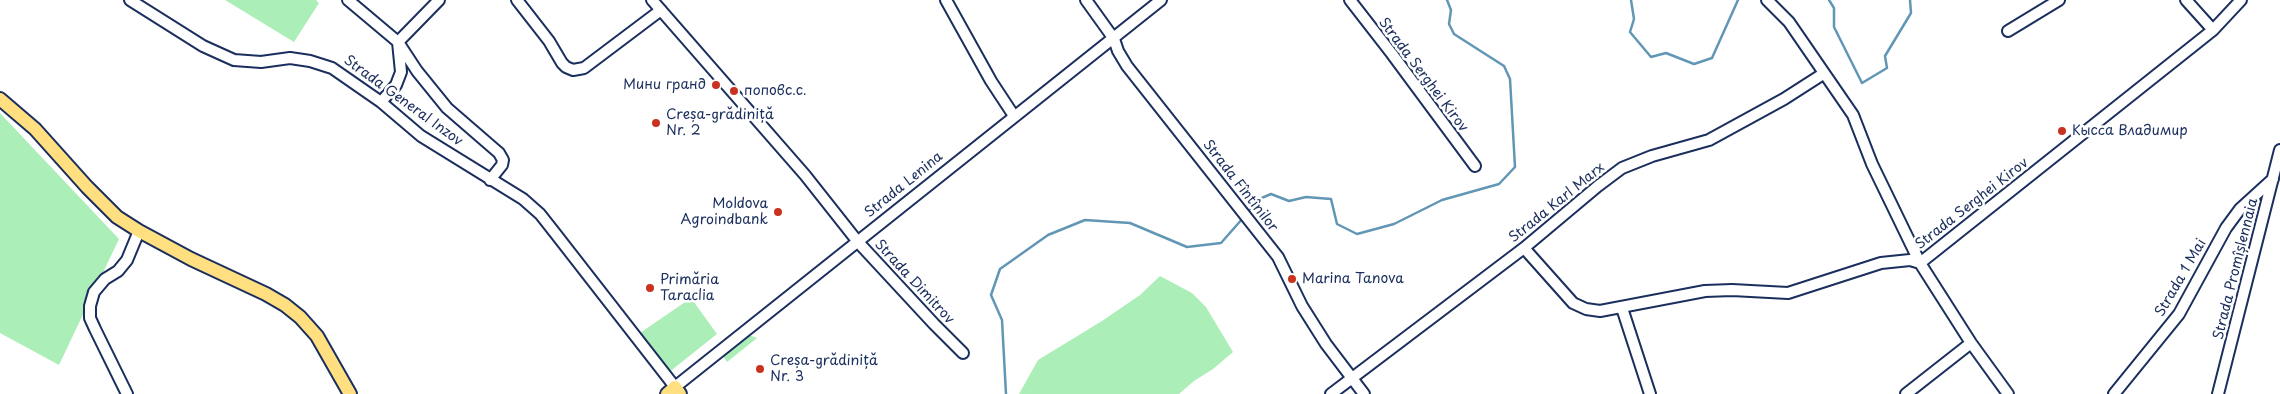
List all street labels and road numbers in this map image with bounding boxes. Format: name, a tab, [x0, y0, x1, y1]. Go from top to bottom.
street label: Strada Serghei Kirov	[1375, 15, 1471, 135]
street label: Strada General Inzov	[340, 52, 466, 150]
street label: Strada Fîntînilor	[1199, 137, 1281, 235]
street label: Strada Lenina	[862, 148, 946, 222]
street label: Strada Serghei Kirov	[1912, 155, 2032, 253]
street label: Strada Karl Marx	[1506, 159, 1608, 247]
street label: Strada Promîșlennaia	[2210, 196, 2262, 342]
street label: Strada Dimitrov	[871, 236, 957, 328]
street label: Strada 1 Mai	[2152, 236, 2210, 320]

